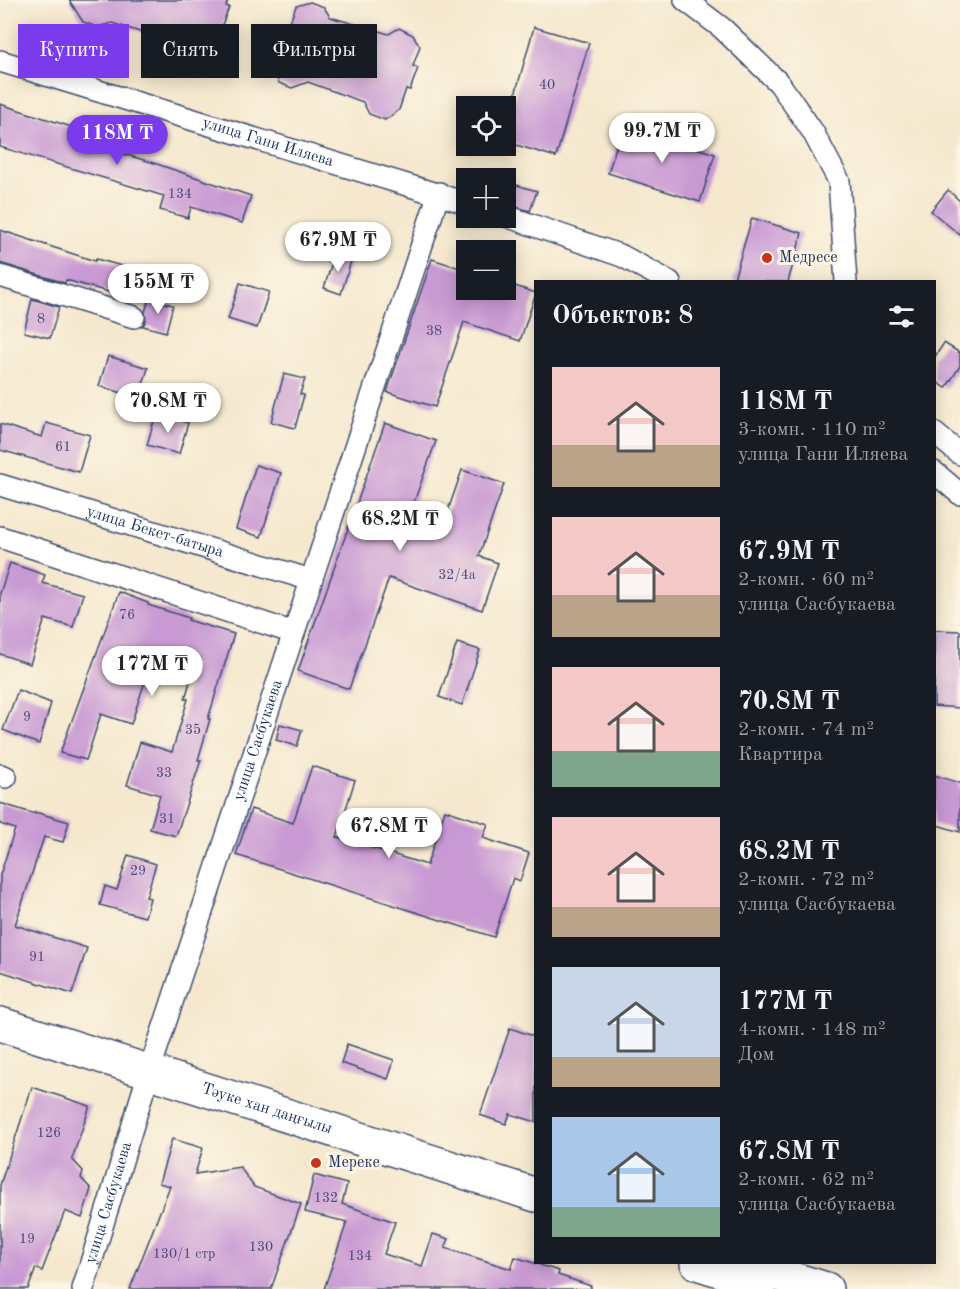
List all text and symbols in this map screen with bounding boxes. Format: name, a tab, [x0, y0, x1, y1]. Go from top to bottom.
chip: Купить	[18, 24, 129, 78]
chip: Снять	[141, 24, 239, 78]
chip: Фильтры	[251, 24, 377, 78]
house number: 40	[539, 78, 555, 92]
map controls	[456, 96, 516, 300]
button: locate	[456, 96, 516, 156]
pin: 99.7M ₸	[607, 113, 717, 164]
pin: 118M ₸	[68, 115, 166, 166]
street label: улица Гани Иляева	[200, 115, 336, 170]
text: 99.7M ₸	[623, 122, 701, 142]
text: 118M ₸	[81, 124, 153, 144]
button: +	[456, 168, 516, 228]
house number: 134	[168, 187, 192, 201]
pin: 67.9M ₸	[283, 222, 393, 273]
text: 67.9M ₸	[299, 231, 377, 251]
button: −	[456, 240, 516, 300]
place label: Медресе	[779, 250, 838, 266]
marker: Медресе	[760, 251, 774, 265]
pin: 155M ₸	[109, 264, 207, 315]
text: 155M ₸	[122, 273, 194, 293]
icon: filters	[885, 300, 918, 333]
text: Объектов: 8	[552, 303, 693, 329]
house number: 8	[37, 312, 45, 326]
house number: 38	[426, 324, 442, 338]
pin: 70.8M ₸	[113, 383, 223, 434]
text: 118M ₸	[738, 389, 832, 415]
icon: home	[600, 391, 672, 463]
text: 70.8M ₸	[129, 392, 207, 412]
text: 3-комн. · 110 m²	[738, 420, 886, 440]
house number: 61	[55, 440, 71, 454]
text: улица Гани Иляева	[738, 445, 908, 465]
pin: 68.2M ₸	[345, 501, 455, 552]
street label: улица Бекет-батыра	[84, 504, 225, 561]
text: 68.2M ₸	[361, 510, 439, 530]
text: 67.9M ₸	[738, 539, 840, 565]
icon: home	[600, 541, 672, 613]
house number: 32/4а	[438, 568, 476, 582]
text: 2-комн. · 60 m²	[738, 570, 874, 590]
text: улица Сасбукаева	[738, 595, 896, 615]
house number: 76	[119, 608, 135, 622]
pin: 177M ₸	[103, 646, 201, 697]
text: 177M ₸	[116, 655, 188, 675]
street label: улица Сасбукаева	[231, 678, 286, 803]
text: 70.8M ₸	[738, 689, 840, 715]
icon: home	[600, 691, 672, 763]
house number: 9	[23, 710, 31, 724]
text: 2-комн. · 74 m²	[738, 720, 874, 740]
house number: 35	[185, 723, 201, 737]
text: Квартира	[738, 745, 823, 765]
house number: 33	[156, 766, 172, 780]
pin: 67.8M ₸	[334, 808, 444, 859]
house number: 31	[159, 812, 175, 826]
text: 67.8M ₸	[350, 817, 428, 837]
text: 68.2M ₸	[738, 839, 840, 865]
icon: home	[600, 841, 672, 913]
house number: 29	[130, 864, 146, 878]
text: 2-комн. · 72 m²	[738, 870, 874, 890]
text: улица Сасбукаева	[738, 895, 896, 915]
house number: 91	[29, 950, 45, 964]
text: 177M ₸	[738, 989, 832, 1015]
icon: home	[600, 991, 672, 1063]
text: 4-комн. · 148 m²	[738, 1020, 886, 1040]
text: Дом	[738, 1045, 774, 1065]
street label: Тәуке хан даңғылы	[200, 1081, 334, 1137]
house number: 126	[37, 1126, 61, 1140]
text: 67.8M ₸	[738, 1139, 840, 1165]
street label: улица Сасбукаева	[83, 1140, 135, 1266]
icon: home	[600, 1141, 672, 1213]
place label: Мереке	[328, 1155, 380, 1171]
marker: Мереке	[309, 1156, 323, 1170]
text: 2-комн. · 62 m²	[738, 1170, 874, 1190]
house number: 132	[314, 1191, 338, 1205]
text: улица Сасбукаева	[738, 1195, 896, 1215]
house number: 19	[19, 1232, 35, 1246]
house number: 130	[249, 1240, 273, 1254]
house number: 130/1 стр	[153, 1247, 215, 1261]
house number: 134	[348, 1249, 372, 1263]

